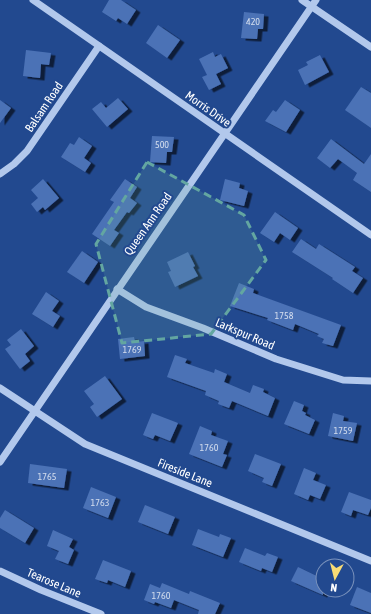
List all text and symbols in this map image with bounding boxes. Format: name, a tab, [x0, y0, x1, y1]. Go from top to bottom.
house number: 420	[246, 16, 260, 27]
street label: Balsam Road	[22, 79, 66, 135]
street label: Morris Drive	[182, 88, 234, 130]
house number: 500	[155, 139, 169, 150]
street label: Queen Ann Road	[121, 190, 175, 258]
house number: 1758	[275, 310, 294, 321]
street label: Larkspur Road	[213, 315, 277, 353]
house number: 1769	[123, 344, 142, 355]
house number: 1759	[334, 425, 353, 436]
house number: 1760	[200, 442, 219, 453]
street label: Fireside Lane	[156, 456, 214, 490]
house number: 1765	[38, 471, 57, 482]
house number: 1763	[91, 497, 110, 508]
north arrow	[315, 558, 355, 598]
street label: Tearose Lane	[25, 565, 83, 601]
text: N	[330, 582, 338, 594]
house number: 1760	[152, 590, 171, 601]

